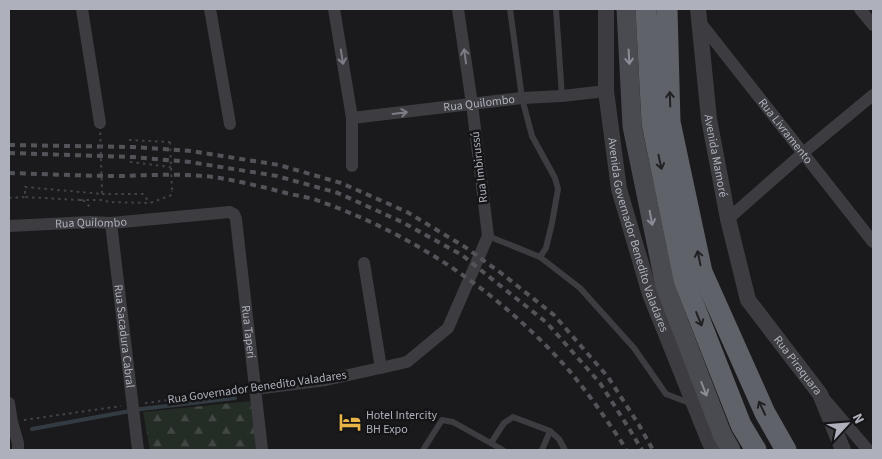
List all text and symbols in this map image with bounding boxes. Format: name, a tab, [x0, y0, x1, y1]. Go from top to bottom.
one-way arrow	[337, 49, 347, 65]
one-way arrow	[460, 49, 470, 65]
one-way arrow	[624, 49, 633, 65]
street label: Rua Quilombo	[442, 91, 516, 116]
one-way arrow	[665, 91, 674, 107]
street label: Rua Livramento	[754, 95, 816, 168]
one-way arrow	[392, 107, 408, 117]
street label: Avenida Mamoré	[700, 114, 732, 199]
street label: Rua Imbirussú	[467, 130, 492, 204]
street label: Avenida Governador Benedito Valadares	[603, 137, 672, 335]
one-way arrow	[656, 153, 665, 169]
one-way arrow	[647, 210, 656, 226]
street label: Rua Quilombo	[55, 214, 128, 233]
one-way arrow	[694, 251, 703, 267]
street label: Rua Sacadura Cabral	[109, 284, 139, 389]
street label: Rua Taperi	[237, 304, 260, 359]
one-way arrow	[695, 311, 705, 326]
street label: Rua Piraquara	[769, 332, 826, 399]
street label: Rua Governador Benedito Valadares	[167, 367, 348, 408]
one-way arrow	[700, 381, 709, 396]
north arrow	[822, 399, 872, 449]
one-way arrow	[757, 401, 767, 416]
place label: Hotel Intercity BH Expo	[366, 407, 438, 438]
hotel icon: Hotel Intercity BH Expo	[337, 409, 363, 435]
text: N	[847, 410, 869, 427]

